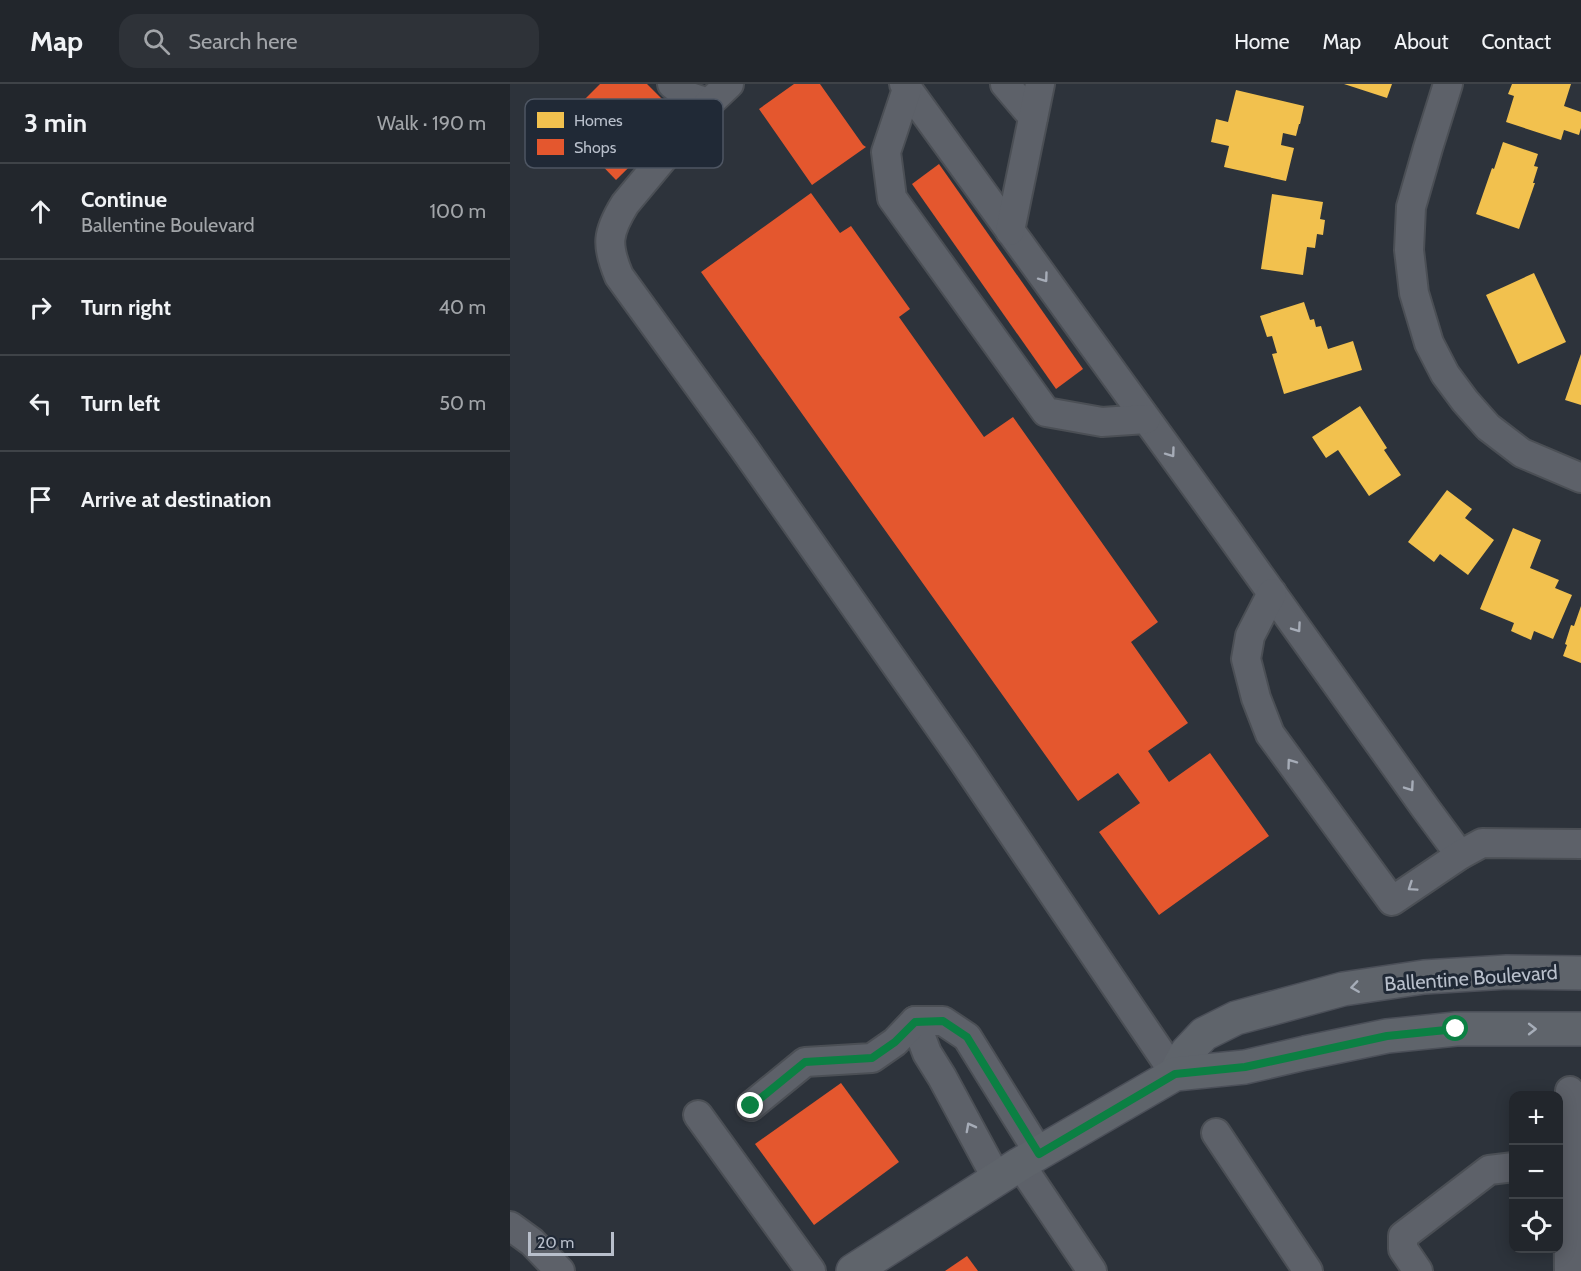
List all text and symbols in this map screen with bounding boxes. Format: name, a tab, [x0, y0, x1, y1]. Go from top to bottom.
search box	[119, 14, 539, 68]
text: Map	[30, 24, 83, 58]
icon: search	[140, 25, 173, 58]
text: Search here	[188, 28, 297, 55]
text: Home	[1234, 29, 1290, 54]
text: Map	[1323, 29, 1361, 54]
text: About	[1394, 29, 1448, 54]
text: Contact	[1481, 29, 1551, 54]
legend	[525, 99, 723, 168]
text: 3 min	[24, 107, 87, 139]
text: Walk · 190 m	[377, 111, 486, 135]
text: Homes	[574, 111, 623, 130]
text: Shops	[574, 138, 617, 157]
text: Continue	[81, 186, 167, 213]
icon: ahead	[24, 195, 57, 228]
text: 100 m	[430, 199, 486, 223]
text: Ballentine Boulevard	[81, 213, 255, 237]
one-way arrow	[1037, 272, 1048, 283]
icon: right	[24, 291, 57, 324]
text: Turn right	[81, 294, 171, 321]
text: 40 m	[438, 295, 486, 319]
icon: left	[24, 387, 57, 420]
text: Turn left	[81, 390, 160, 417]
text: 50 m	[439, 391, 486, 415]
one-way arrow	[1163, 446, 1174, 457]
icon: arrive	[24, 483, 57, 516]
text: Arrive at destination	[81, 486, 271, 513]
one-way arrow	[1290, 622, 1301, 633]
one-way arrow	[1288, 759, 1299, 770]
one-way arrow	[1403, 780, 1414, 791]
one-way arrow	[1408, 880, 1418, 892]
street label: Ballentine Boulevard	[1384, 960, 1558, 996]
one-way arrow	[1351, 981, 1360, 993]
route start	[1442, 1015, 1468, 1041]
one-way arrow	[1527, 1023, 1536, 1035]
map controls	[1509, 1091, 1563, 1253]
button: +	[1509, 1091, 1563, 1145]
route end	[737, 1092, 763, 1118]
one-way arrow	[966, 1123, 977, 1134]
button: −	[1509, 1145, 1563, 1199]
button: locate	[1509, 1199, 1563, 1253]
scale bar	[528, 1229, 614, 1256]
text: 20 m	[537, 1233, 574, 1252]

